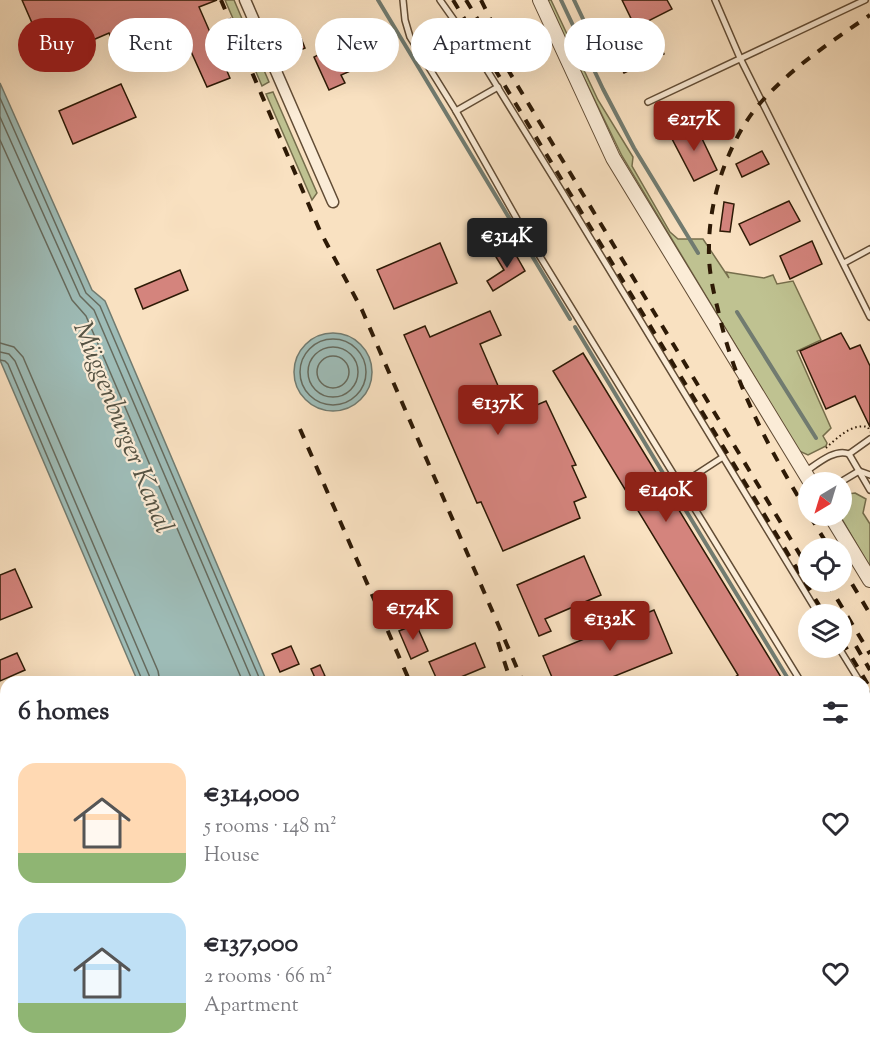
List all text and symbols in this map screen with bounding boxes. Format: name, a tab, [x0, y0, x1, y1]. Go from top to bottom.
chip: Buy	[18, 18, 96, 72]
chip: Rent	[108, 18, 193, 72]
chip: Filters	[205, 18, 303, 72]
chip: New	[315, 18, 399, 72]
chip: Apartment	[411, 18, 552, 72]
chip: House	[564, 18, 665, 72]
pin: €217K	[652, 101, 736, 152]
text: €217K	[668, 106, 720, 135]
pin: €314K	[465, 218, 549, 269]
text: €314K	[481, 223, 533, 252]
water label: Müggenburger Kanal	[61, 316, 182, 540]
pin: €137K	[456, 385, 540, 436]
text: €137K	[472, 390, 524, 419]
pin: €140K	[624, 472, 708, 523]
north arrow	[798, 472, 852, 526]
map controls	[798, 472, 852, 658]
text: €140K	[639, 477, 693, 506]
button: locate	[798, 538, 852, 592]
pin: €174K	[371, 590, 455, 641]
text: €174K	[387, 595, 439, 624]
pin: €132K	[568, 601, 652, 652]
button: layers	[798, 604, 852, 658]
text: €132K	[585, 606, 636, 635]
text: 6 homes	[18, 694, 109, 731]
icon: filters	[819, 696, 852, 729]
text: €314,000	[204, 776, 299, 813]
icon: home	[66, 787, 138, 859]
icon: heart	[819, 807, 852, 840]
text: 5 rooms · 148 m²	[204, 813, 337, 842]
text: House	[204, 842, 259, 871]
text: €137,000	[204, 926, 298, 963]
icon: home	[66, 937, 138, 1009]
icon: heart	[819, 957, 852, 990]
text: 2 rooms · 66 m²	[204, 963, 332, 992]
text: Apartment	[204, 992, 299, 1021]

